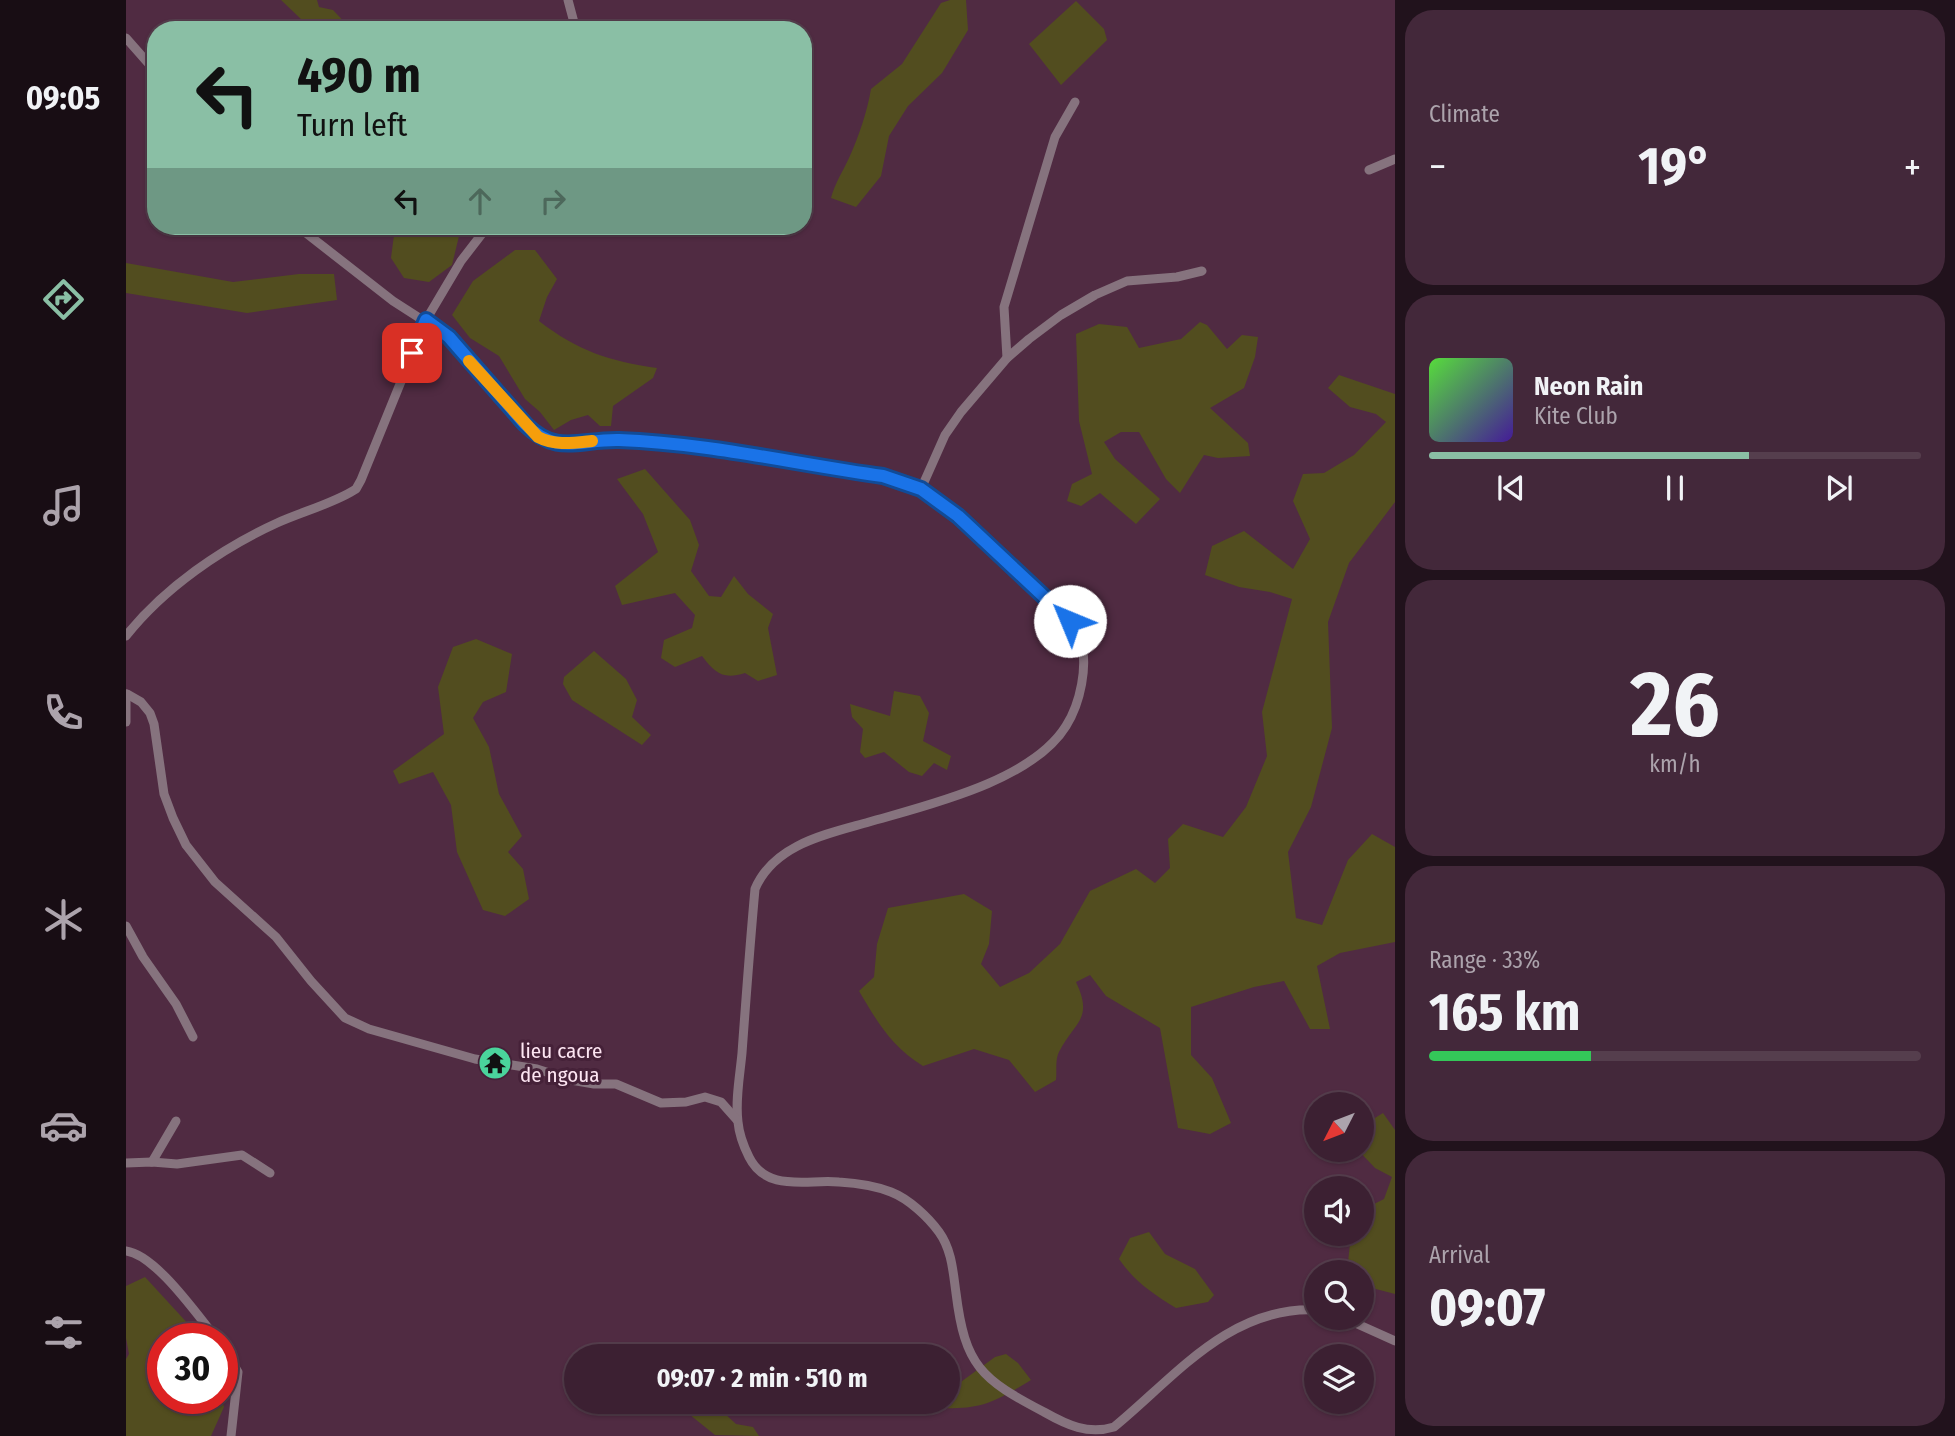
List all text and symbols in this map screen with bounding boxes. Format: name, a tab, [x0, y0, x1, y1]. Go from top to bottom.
text: 490 m	[297, 46, 421, 105]
icon: left	[182, 49, 273, 140]
text: 09:05	[26, 79, 100, 117]
text: Climate	[1429, 100, 1500, 128]
text: Turn left	[297, 106, 407, 144]
text: 19°	[1638, 135, 1712, 198]
text: −	[1429, 144, 1446, 190]
text: +	[1904, 144, 1921, 190]
icon: left	[388, 182, 426, 220]
icon: ahead	[461, 182, 499, 220]
icon: right	[534, 182, 572, 220]
icon: directions	[39, 275, 88, 324]
pin	[382, 323, 442, 383]
icon: arrive	[393, 334, 431, 372]
text: Neon Rain	[1534, 371, 1643, 402]
text: Kite Club	[1534, 402, 1618, 430]
icon: previous	[1492, 469, 1530, 507]
icon: pause	[1656, 469, 1694, 507]
icon: next	[1820, 469, 1858, 507]
icon: music	[39, 481, 88, 530]
position arrow	[1033, 584, 1107, 658]
text: 26	[1630, 650, 1720, 759]
icon: phone	[39, 688, 88, 737]
text: km/h	[1649, 750, 1701, 778]
icon: climate	[39, 895, 88, 944]
text: Range · 33%	[1429, 946, 1540, 974]
text: 165 km	[1429, 981, 1580, 1044]
place label: lieu cacre de ngoua	[520, 1038, 602, 1088]
temple icon: lieu cacre de ngoua	[476, 1044, 514, 1082]
north arrow	[1304, 1092, 1374, 1162]
map controls	[1304, 1092, 1374, 1414]
icon: car	[39, 1101, 88, 1150]
button: sound	[1304, 1176, 1374, 1246]
text: Arrival	[1429, 1241, 1490, 1269]
button: search	[1304, 1260, 1374, 1330]
text: 09:07	[1429, 1276, 1545, 1339]
icon: filters	[39, 1308, 88, 1357]
speed limit sign: 30	[147, 1323, 238, 1414]
button: layers	[1304, 1344, 1374, 1414]
text: 09:07 · 2 min · 510 m	[656, 1363, 868, 1394]

